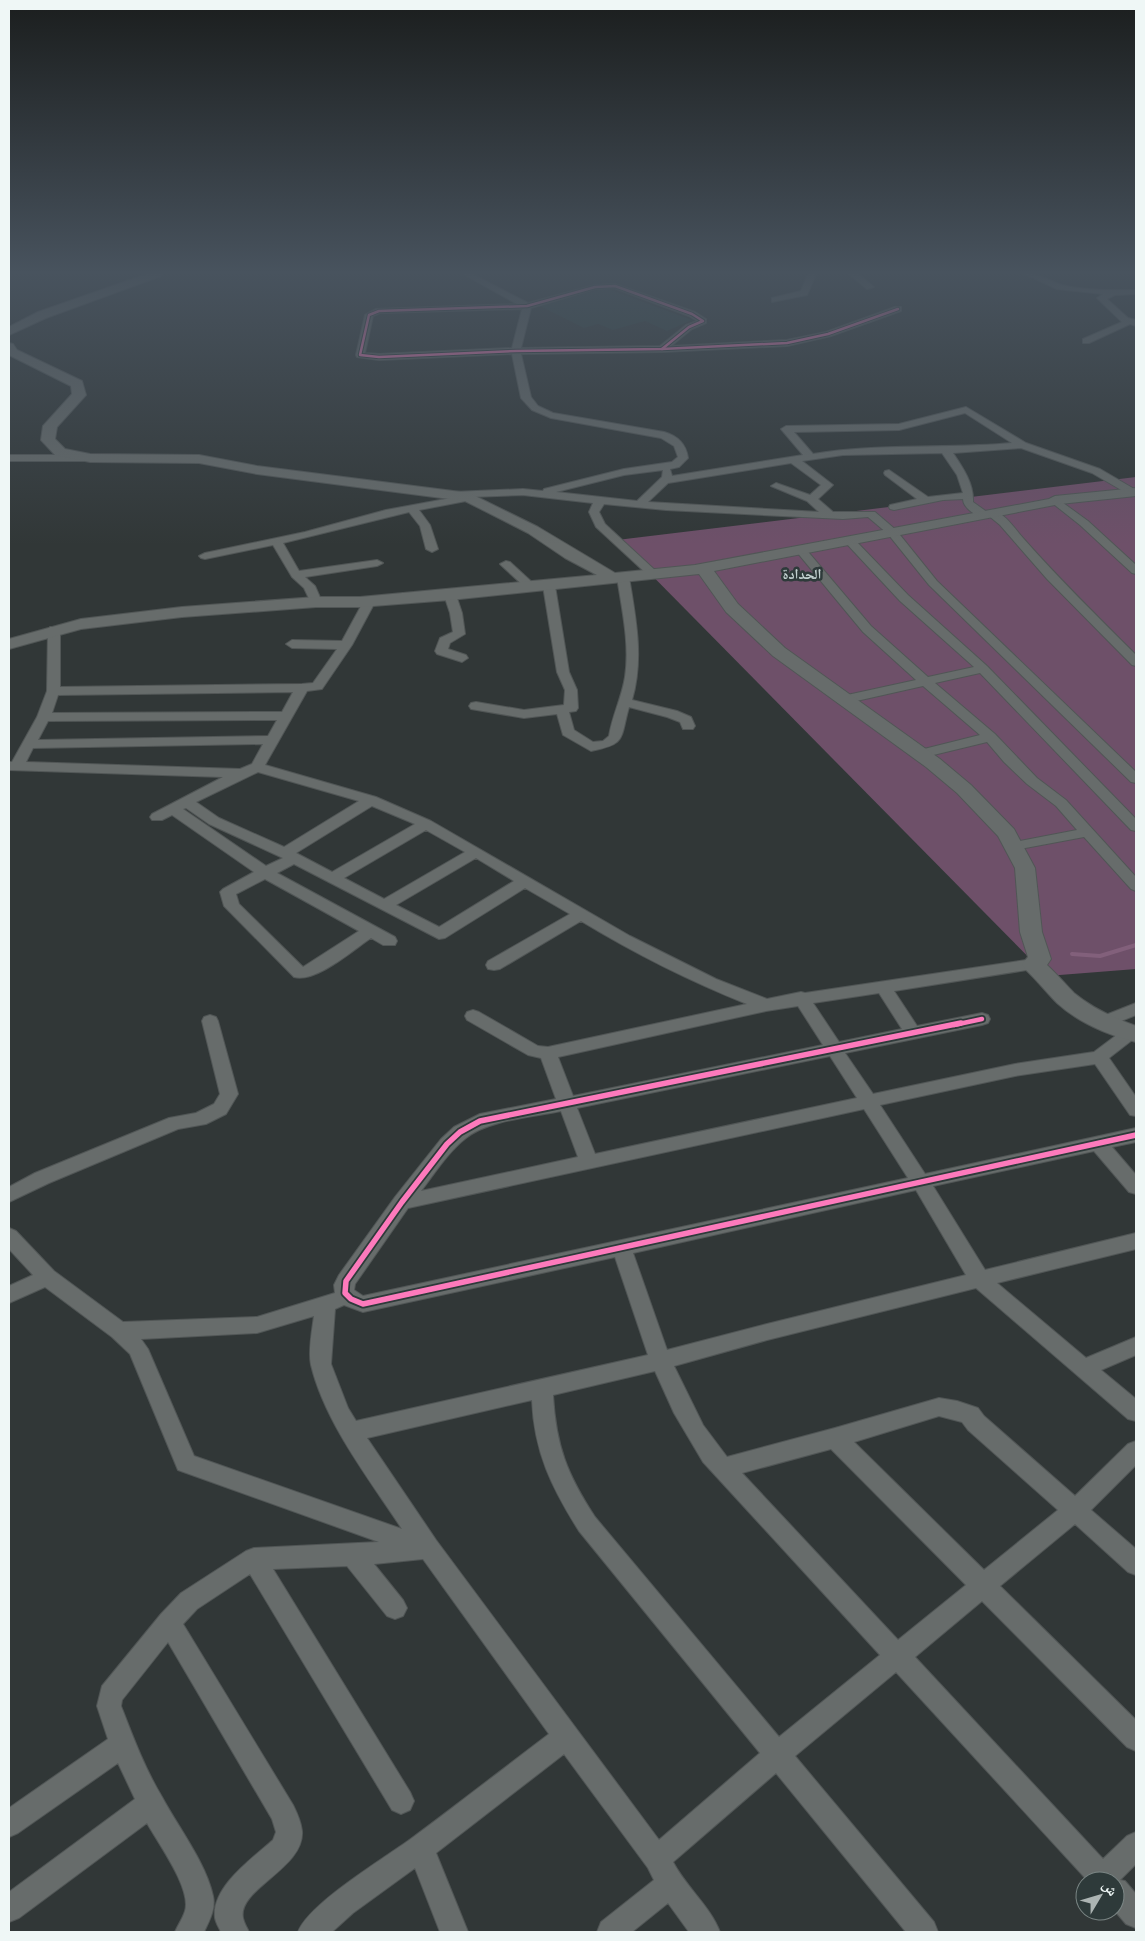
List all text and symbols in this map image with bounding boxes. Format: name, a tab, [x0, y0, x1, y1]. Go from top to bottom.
district label: الحدادة	[782, 567, 822, 584]
north arrow	[1075, 1871, 1125, 1921]
text: ش	[1098, 1878, 1120, 1900]

